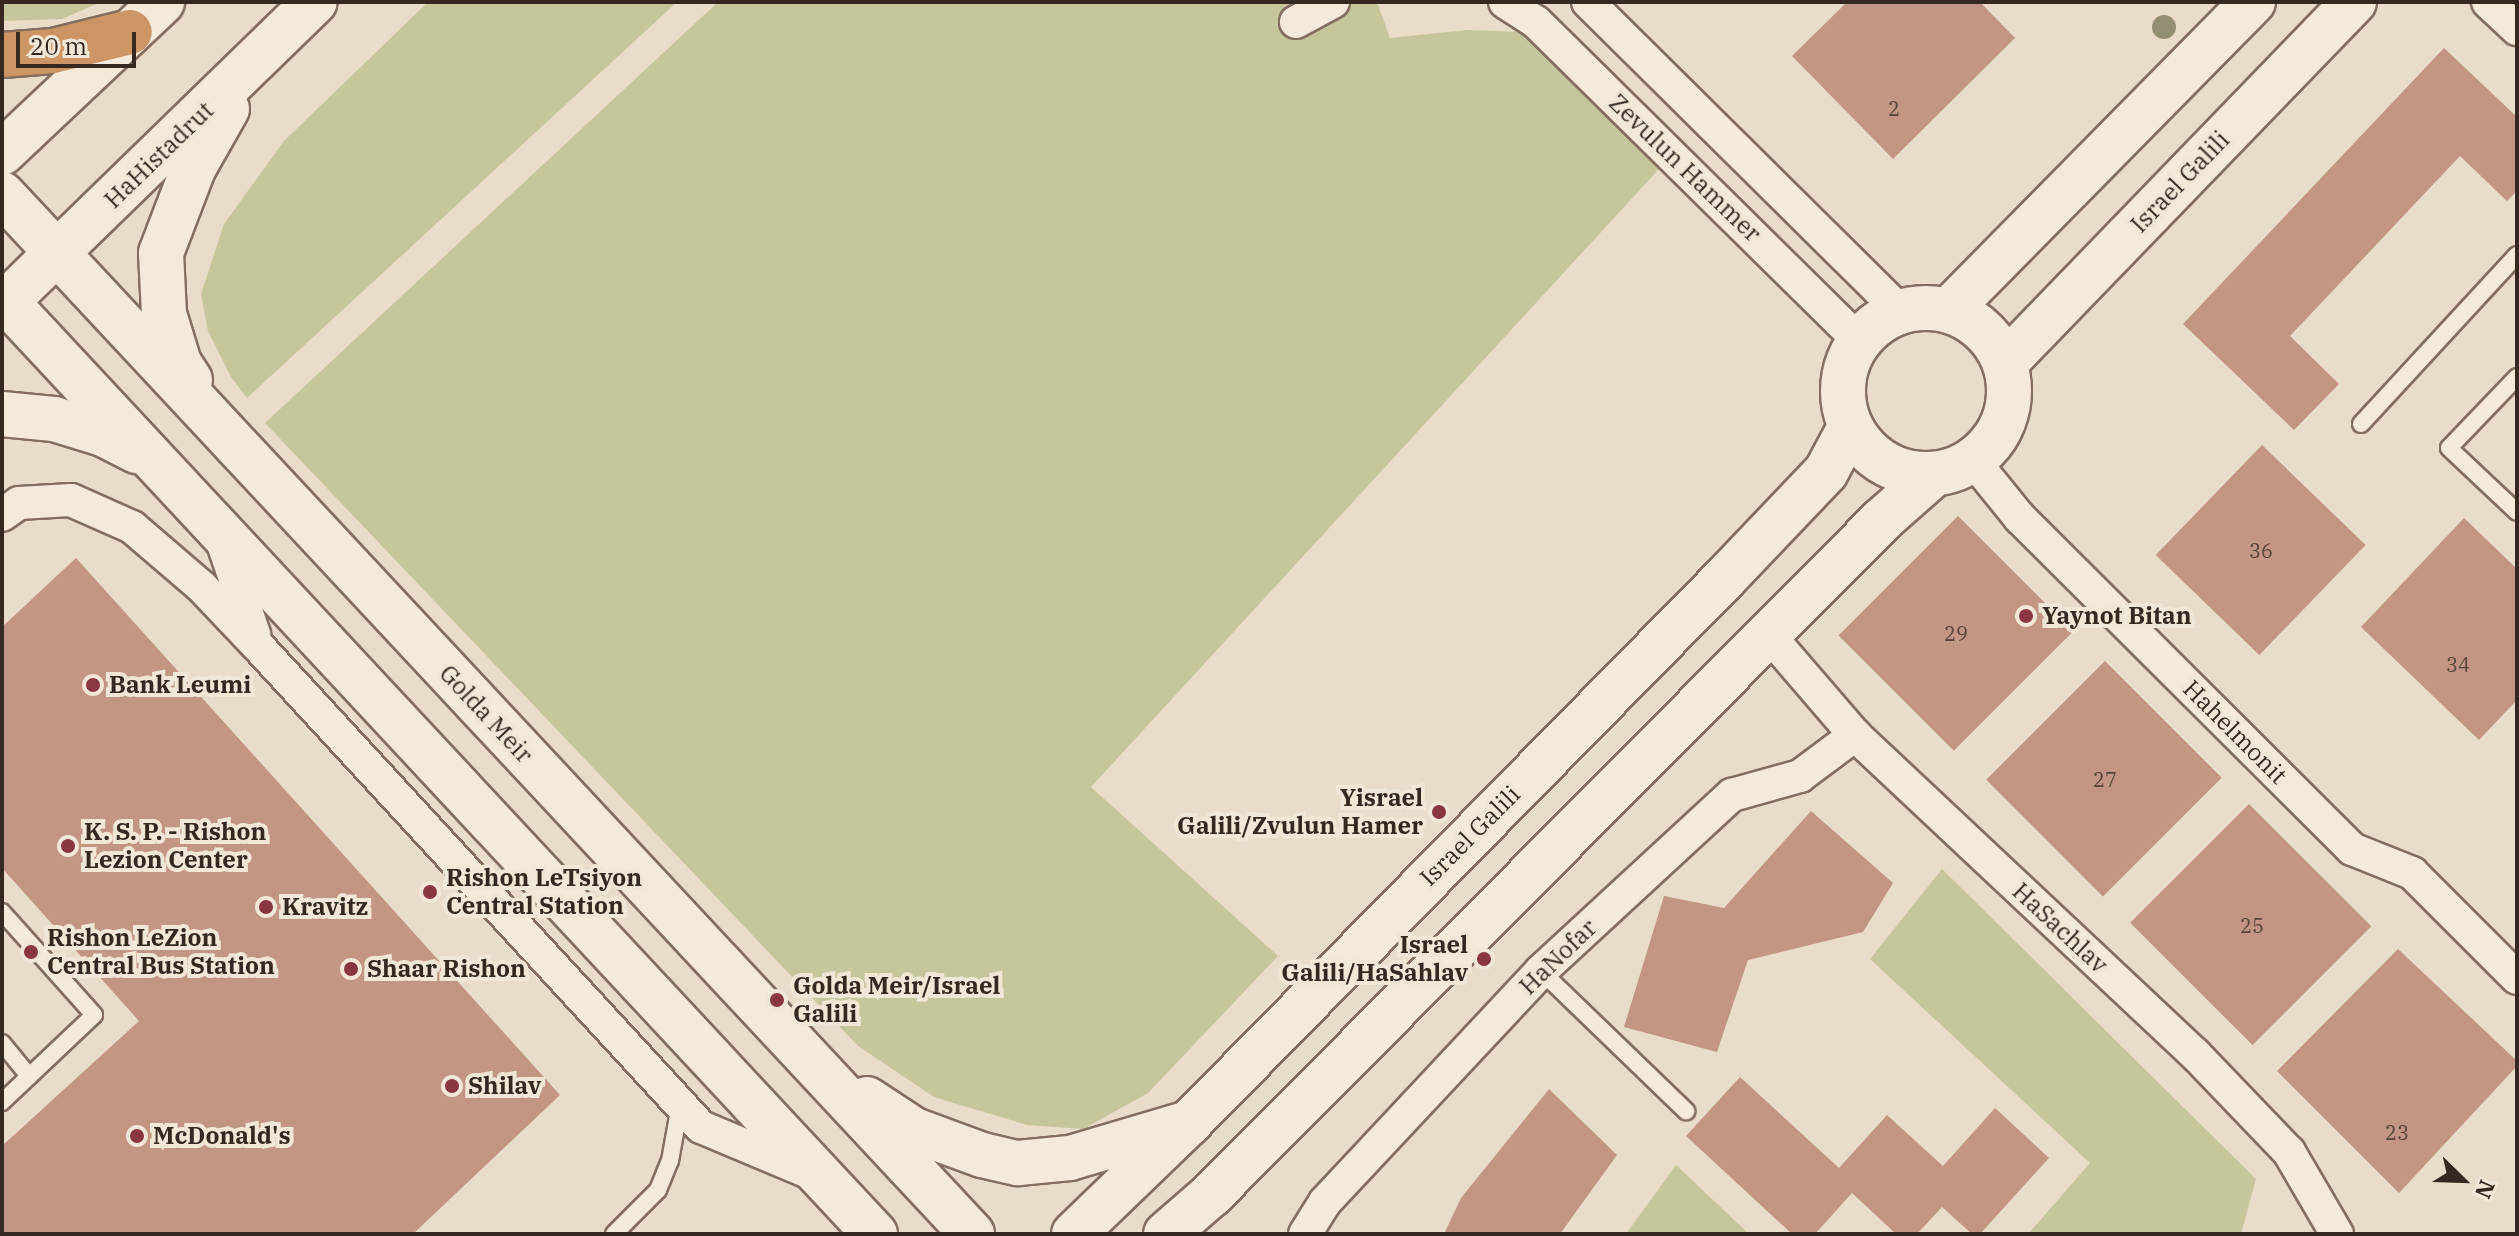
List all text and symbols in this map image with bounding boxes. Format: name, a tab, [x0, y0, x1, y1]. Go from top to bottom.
scale bar	[20, 16, 140, 66]
text: 20 m	[30, 30, 87, 62]
street label: Zevulun Hammer	[1603, 88, 1767, 248]
street label: HaHistadrut	[98, 96, 220, 214]
house number: 2	[1888, 96, 1900, 120]
street label: Israel Galili	[2125, 125, 2235, 239]
house number: 36	[2249, 538, 2273, 562]
place label: Yaynot Bitan	[2042, 602, 2192, 630]
marker: Yaynot Bitan	[2017, 607, 2035, 625]
house number: 29	[1944, 621, 1968, 645]
house number: 34	[2446, 652, 2470, 676]
street label: Golda Meir	[433, 659, 539, 769]
place label: Bank Leumi	[109, 671, 251, 699]
street label: Hahelmonit	[2177, 674, 2293, 790]
marker: Bank Leumi	[84, 676, 102, 694]
house number: 27	[2093, 767, 2117, 791]
street label: Israel Galili	[1414, 780, 1526, 892]
place label: Yisrael Galili/Zvulun Hamer	[1177, 784, 1423, 840]
marker: Yisrael Galili/Zvulun Hamer	[1430, 803, 1448, 821]
place label: K. S. P. - Rishon Lezion Center	[84, 818, 266, 874]
marker: K. S. P. - Rishon Lezion Center	[59, 837, 77, 855]
place label: Rishon LeTsiyon Central Station	[446, 864, 642, 920]
street label: HaSachlav	[2007, 877, 2113, 979]
marker: Rishon LeTsiyon Central Station	[421, 883, 439, 901]
place label: Kravitz	[282, 893, 368, 921]
marker: Kravitz	[257, 898, 275, 916]
street label: HaNofar	[1514, 913, 1602, 1001]
house number: 25	[2240, 913, 2264, 937]
place label: Rishon LeZion Central Bus Station	[47, 924, 275, 980]
place label: Israel Galili/HaSahlav	[1281, 931, 1468, 987]
marker: Rishon LeZion Central Bus Station	[22, 943, 40, 961]
marker: Israel Galili/HaSahlav	[1475, 950, 1493, 968]
place label: Shaar Rishon	[367, 955, 526, 983]
marker: Shaar Rishon	[342, 960, 360, 978]
place label: Golda Meir/Israel Galili	[793, 972, 1000, 1028]
marker: Golda Meir/Israel Galili	[768, 991, 786, 1009]
place label: Shilav	[468, 1072, 541, 1100]
marker: Shilav	[443, 1077, 461, 1095]
house number: 23	[2385, 1120, 2409, 1144]
place label: McDonald's	[153, 1122, 291, 1150]
marker: McDonald's	[128, 1127, 146, 1145]
north arrow	[2423, 1140, 2503, 1220]
text: N	[2469, 1176, 2502, 1203]

